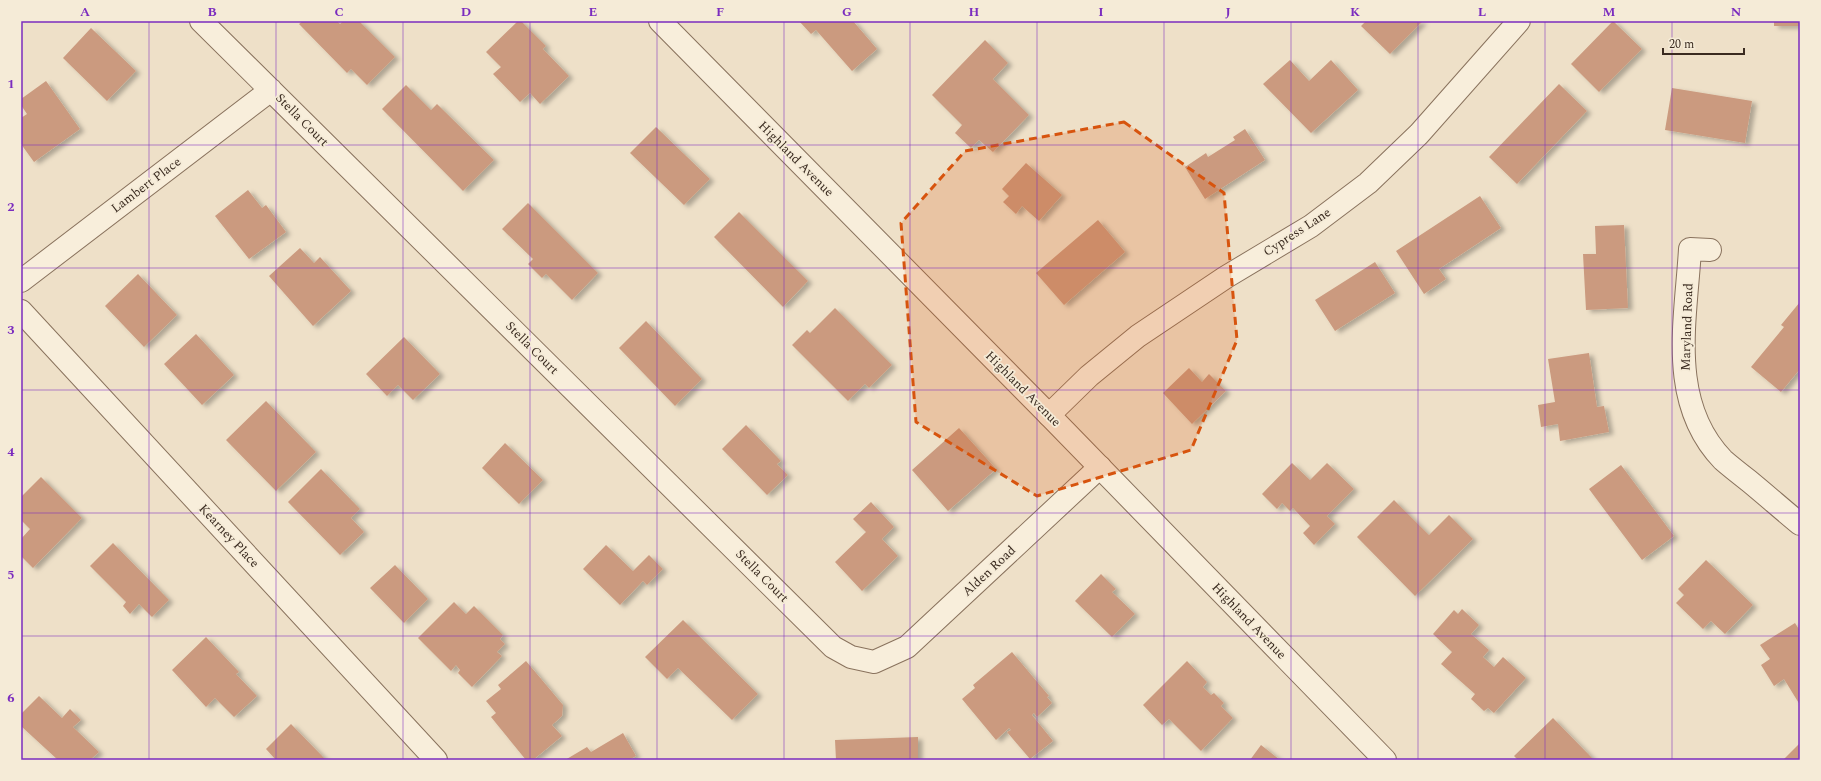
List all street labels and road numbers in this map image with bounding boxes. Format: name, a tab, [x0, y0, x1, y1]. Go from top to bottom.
street label: Stella Court	[271, 89, 334, 152]
street label: Highland Avenue	[753, 116, 839, 202]
street label: Lambert Place	[107, 152, 185, 218]
street label: Cypress Lane	[1259, 203, 1335, 261]
street label: Maryland Road	[1675, 283, 1699, 371]
street label: Stella Court	[501, 317, 564, 380]
street label: Highland Avenue	[980, 346, 1066, 432]
street label: Kearney Place	[194, 499, 264, 573]
street label: Alden Road	[958, 541, 1020, 601]
street label: Stella Court	[731, 545, 794, 608]
street label: Highland Avenue	[1207, 578, 1291, 664]

